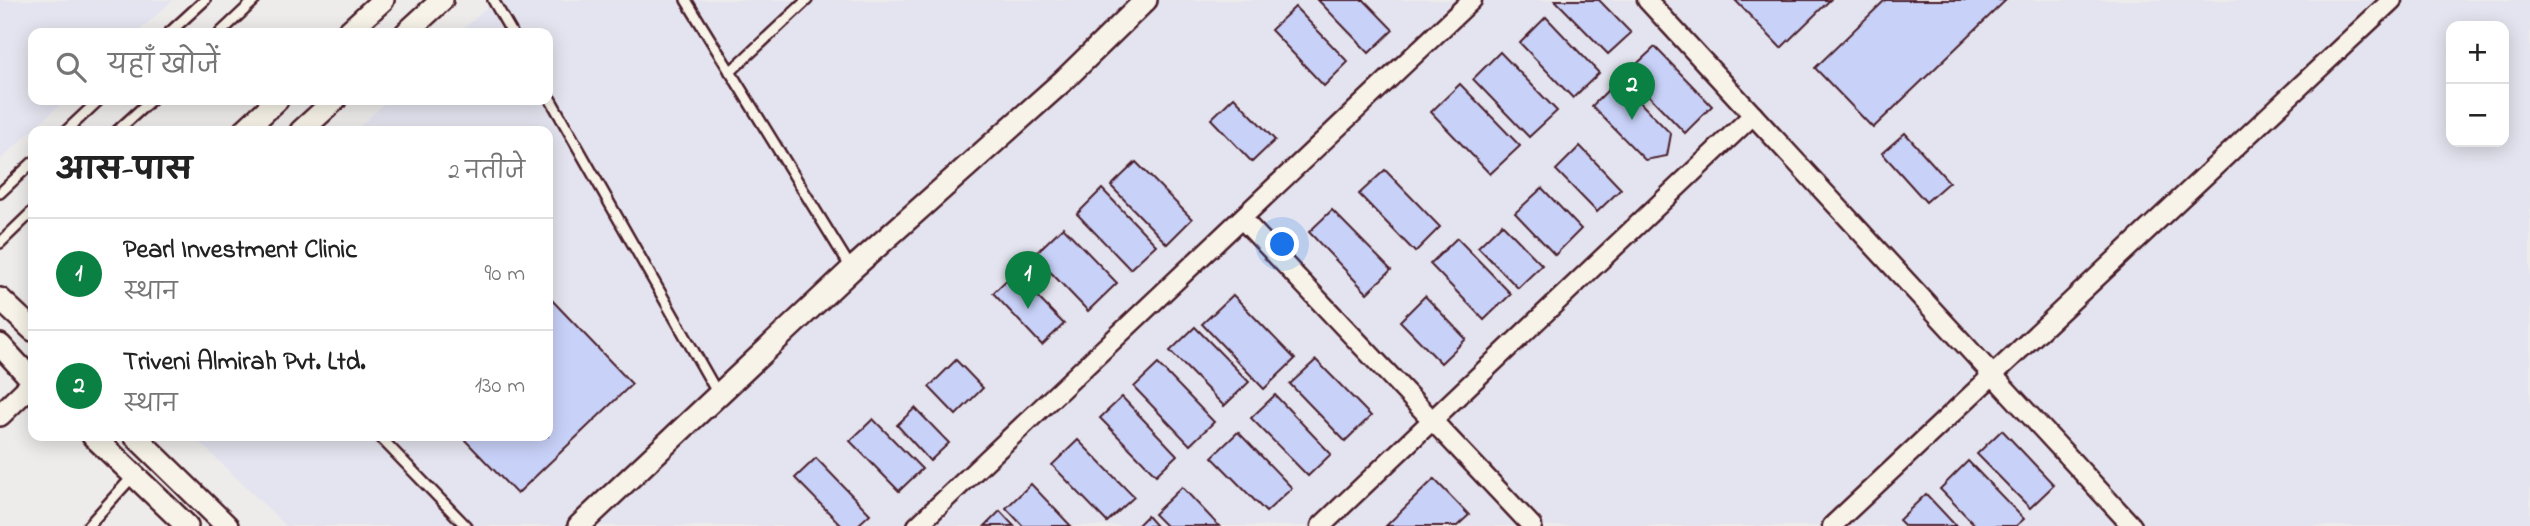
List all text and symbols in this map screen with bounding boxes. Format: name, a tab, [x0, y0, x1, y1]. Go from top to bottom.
map controls	[2446, 21, 2509, 147]
button: +	[2446, 21, 2509, 84]
search box	[28, 28, 553, 105]
icon: search	[52, 48, 90, 86]
text: यहाँ खोजें	[108, 48, 220, 86]
pin: 2	[1609, 62, 1655, 120]
button: −	[2446, 84, 2509, 147]
text: आस-पास	[56, 150, 192, 194]
text: 2 नतीजे	[448, 156, 525, 189]
your location	[1265, 227, 1299, 261]
text: Pearl Investment Clinic	[123, 232, 357, 270]
pin: 1	[1005, 251, 1051, 309]
text: 1	[75, 258, 83, 291]
text: 90 m	[485, 258, 525, 291]
text: स्थान	[123, 277, 178, 310]
text: Triveni Almirah Pvt. Ltd.	[123, 344, 366, 382]
text: 2	[73, 370, 85, 403]
text: 130 m	[475, 370, 525, 403]
text: स्थान	[123, 389, 178, 422]

